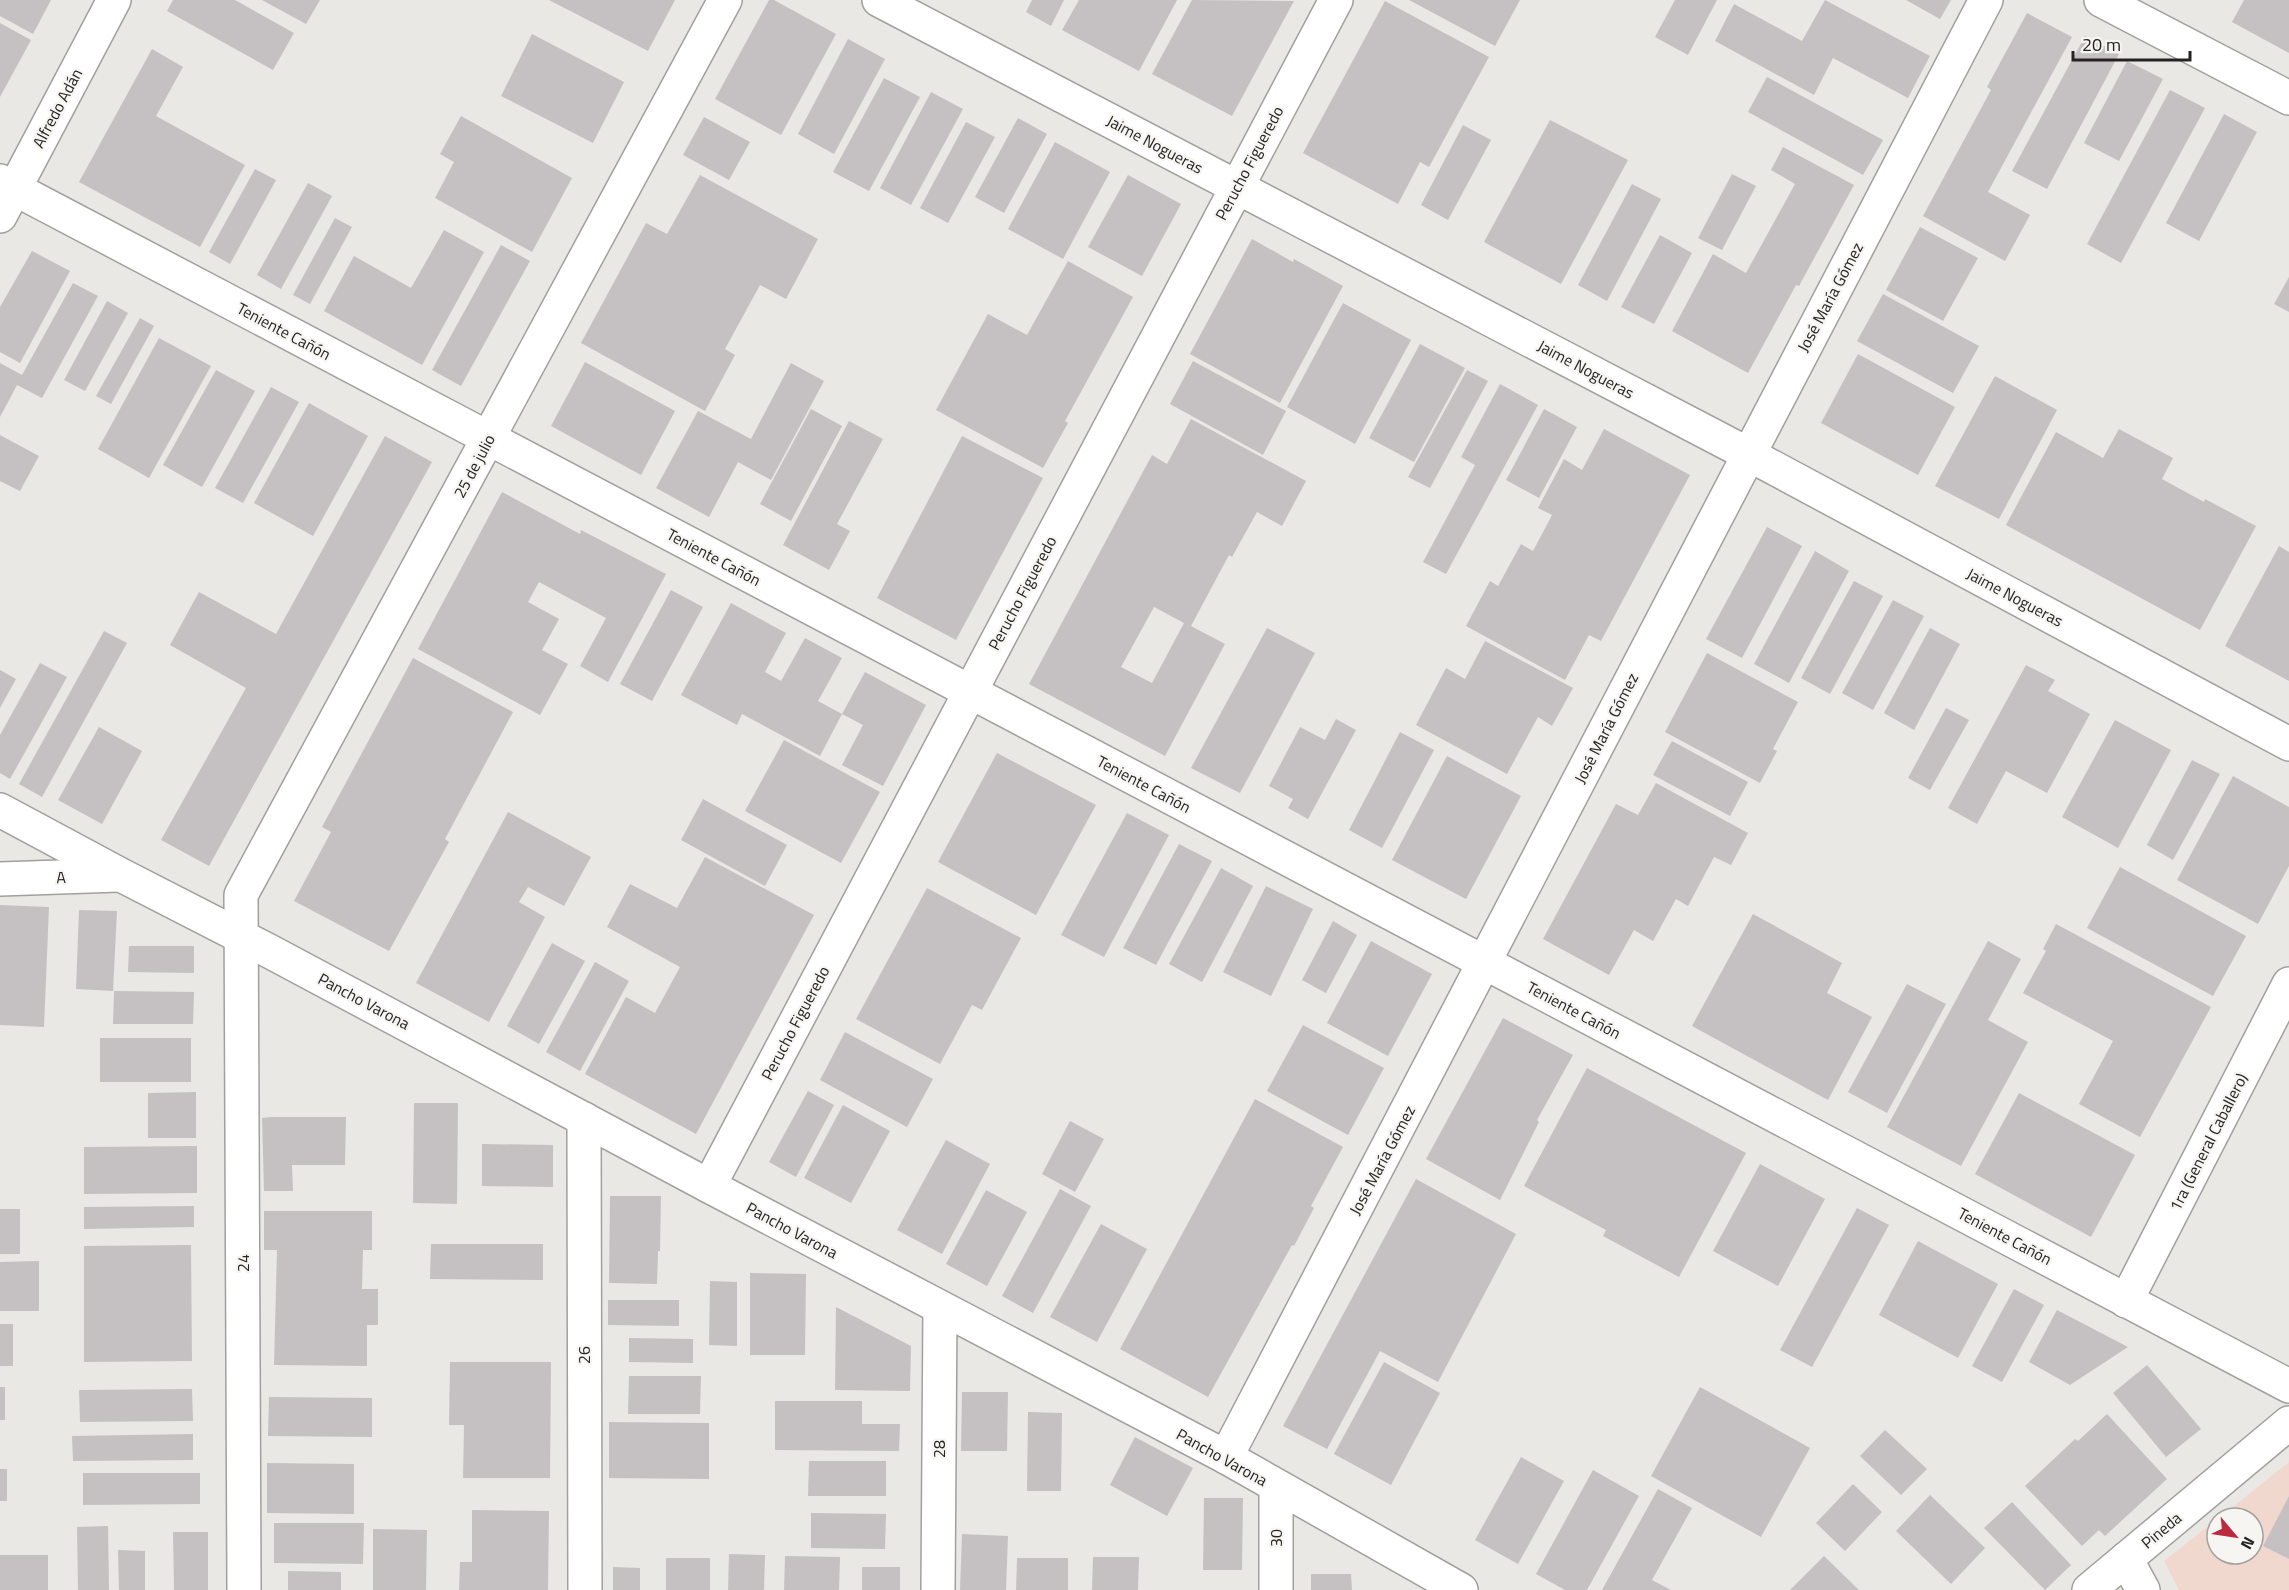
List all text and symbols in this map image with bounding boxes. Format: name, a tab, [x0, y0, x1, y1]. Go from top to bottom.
scale bar	[2073, 24, 2190, 62]
text: 20 m	[2082, 31, 2121, 58]
street label: Alfredo Adán	[26, 64, 88, 152]
street label: Perucho Figueredo	[1209, 102, 1289, 224]
street label: Jaime Nogueras	[1103, 108, 1207, 180]
street label: José María Gómez	[1791, 238, 1869, 356]
street label: Teniente Cañón	[233, 296, 335, 366]
street label: Jaime Nogueras	[1534, 333, 1638, 405]
street label: 25 de julio	[447, 430, 501, 502]
street label: Teniente Cañón	[663, 522, 765, 592]
street label: Perucho Figueredo	[982, 532, 1062, 654]
street label: Jaime Nogueras	[1963, 561, 2067, 633]
street label: José María Gómez	[1568, 669, 1644, 787]
street label: Teniente Cañón	[1093, 749, 1195, 819]
street label: A	[56, 865, 67, 889]
street label: Perucho Figueredo	[755, 962, 835, 1084]
street label: Pancho Varona	[314, 967, 414, 1035]
street label: Teniente Cañón	[1523, 975, 1625, 1045]
street label: 1ra (General Caballero)	[2163, 1069, 2253, 1215]
street label: José María Gómez	[1343, 1101, 1421, 1219]
street label: Pancho Varona	[742, 1196, 842, 1264]
street label: Teniente Cañón	[1954, 1201, 2056, 1271]
street label: 24	[231, 1254, 255, 1272]
street label: 26	[572, 1346, 596, 1364]
street label: Pancho Varona	[1172, 1422, 1272, 1492]
street label: 28	[927, 1440, 951, 1458]
street label: Pineda	[2136, 1506, 2186, 1554]
north arrow	[2205, 1506, 2265, 1566]
street label: 30	[1264, 1529, 1288, 1547]
text: N	[2235, 1533, 2261, 1554]

